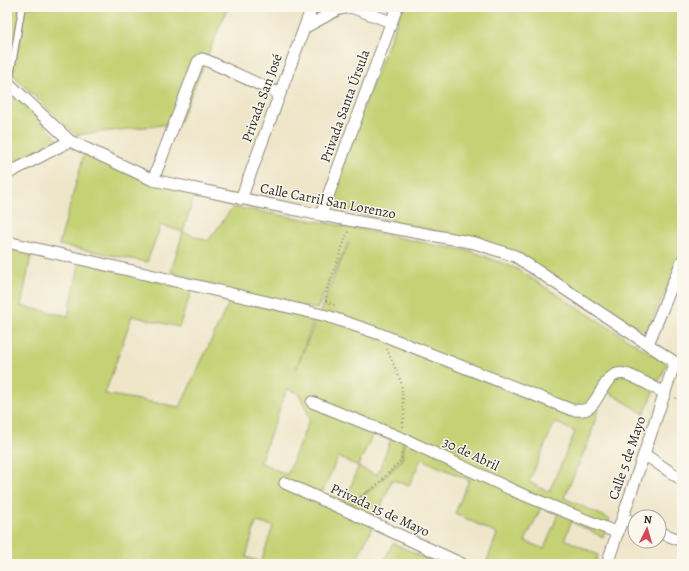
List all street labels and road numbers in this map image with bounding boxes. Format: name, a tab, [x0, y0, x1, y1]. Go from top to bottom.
street label: Privada Santa Úrsula	[316, 46, 374, 165]
street label: Privada San José	[237, 51, 287, 145]
street label: Calle Carril San Lorenzo	[258, 179, 398, 224]
street label: Calle 5 de Mayo	[604, 414, 650, 502]
street label: 30 de Abril	[440, 433, 503, 476]
street label: Privada 15 de Mayo	[327, 479, 433, 541]

